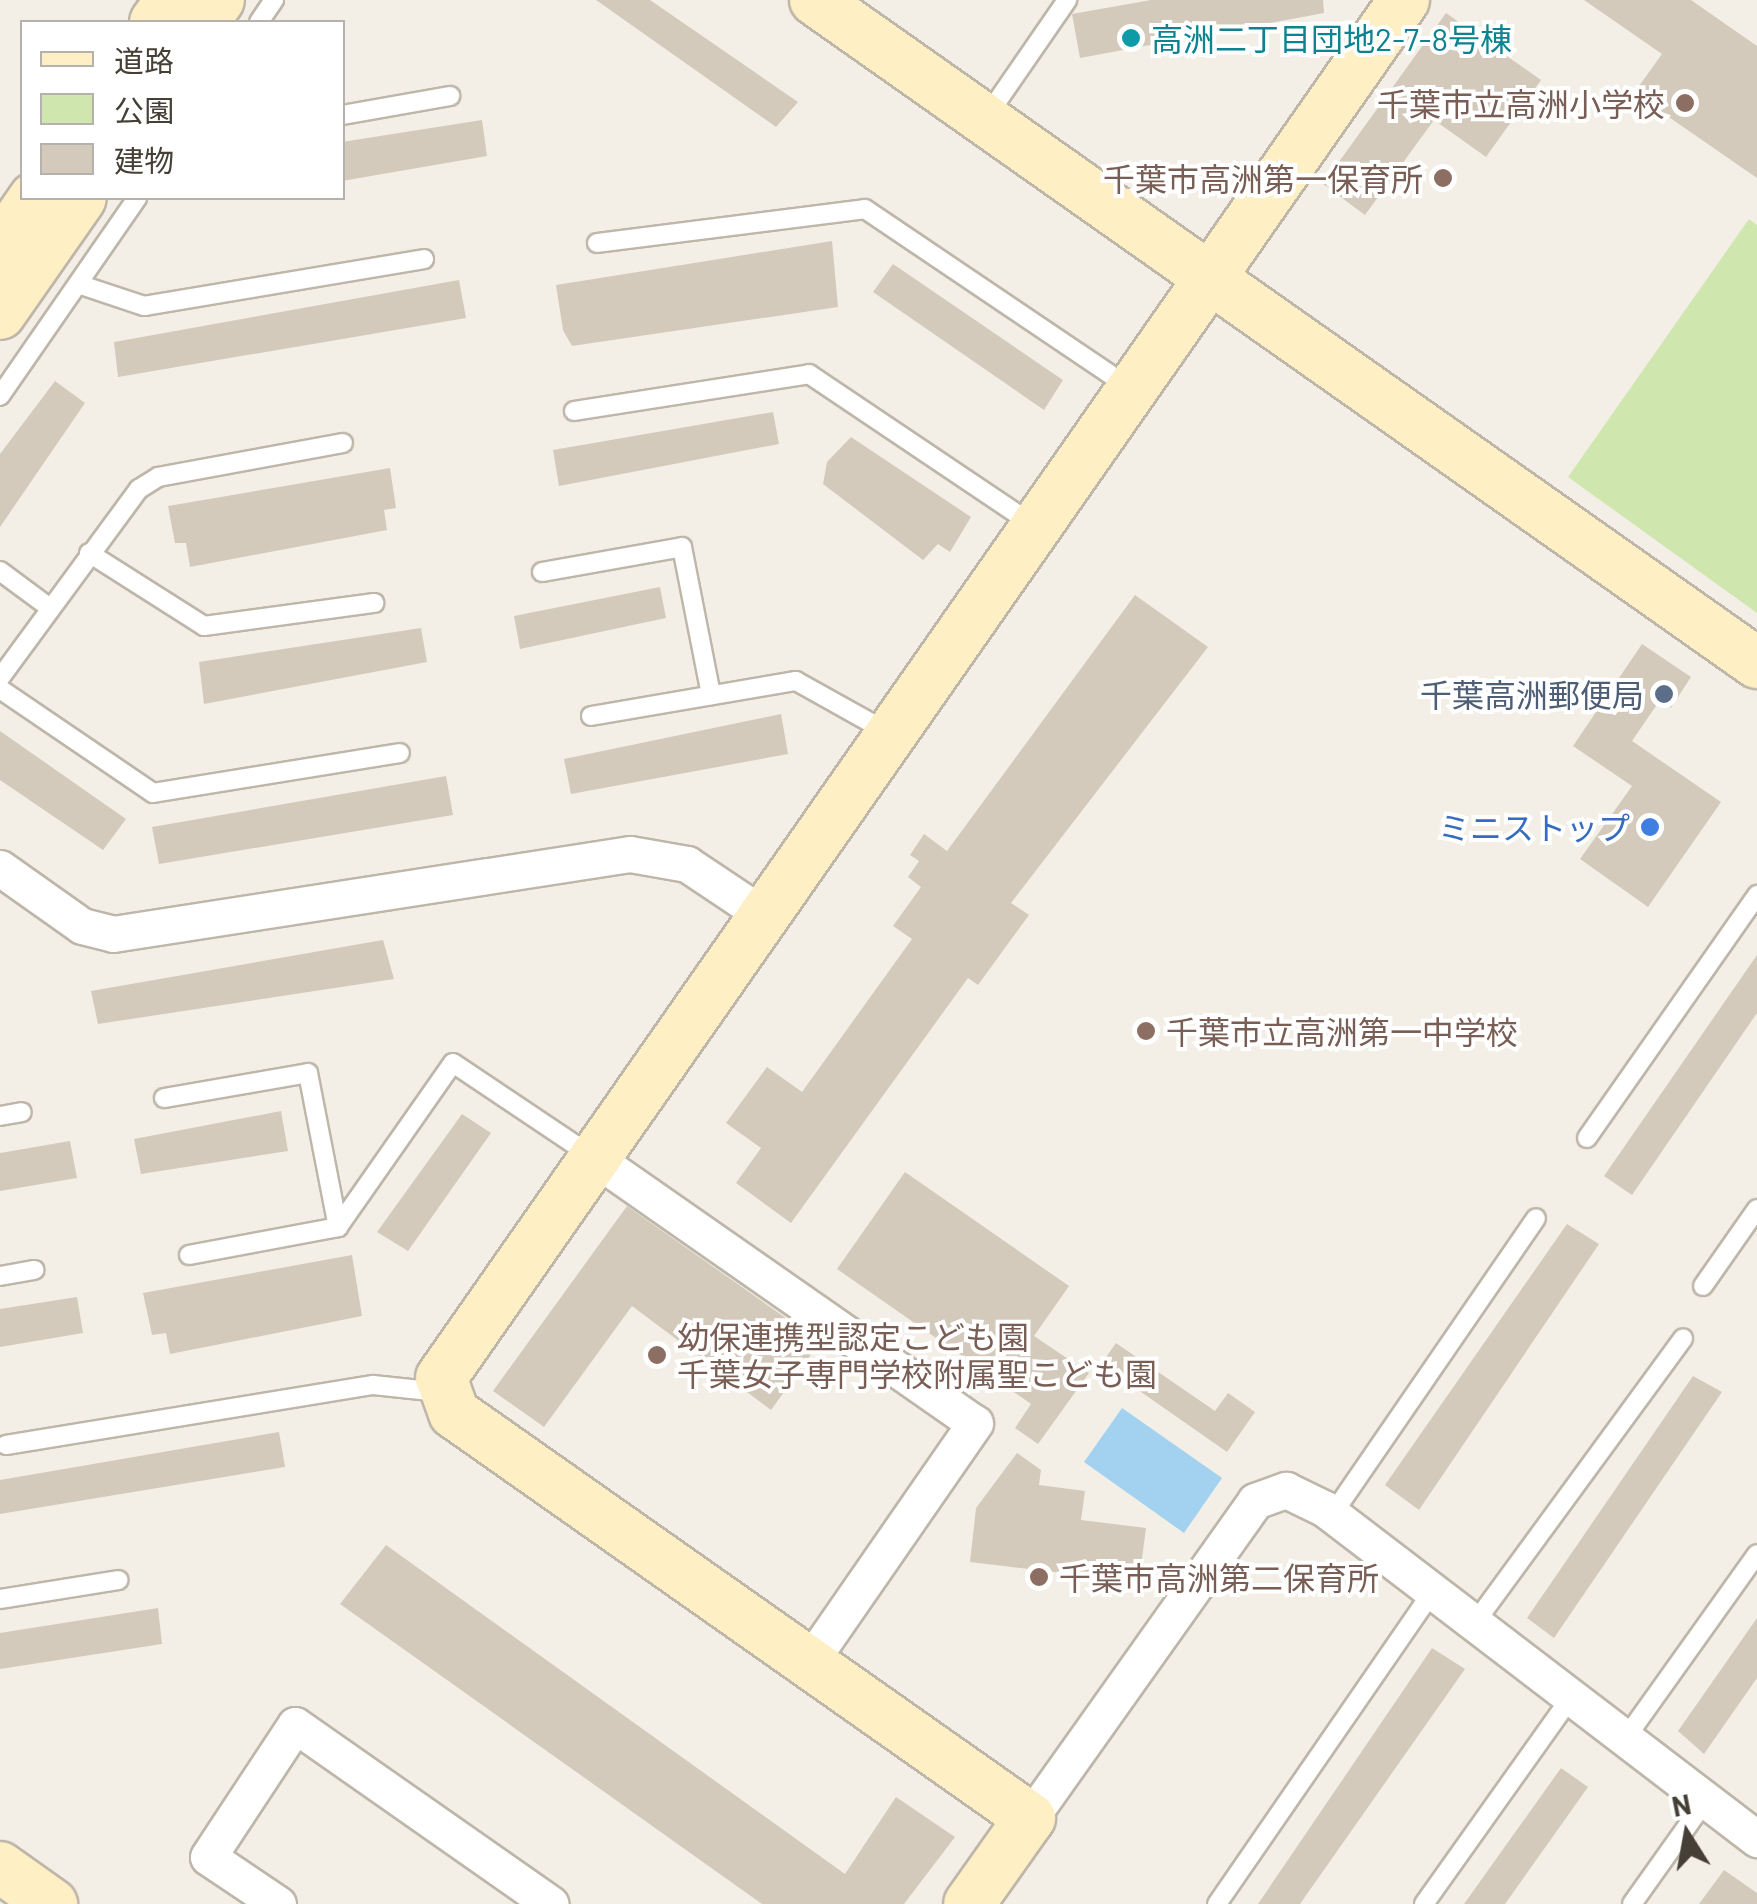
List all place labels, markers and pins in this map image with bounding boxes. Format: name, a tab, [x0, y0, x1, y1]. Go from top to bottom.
place label: 高洲二丁目団地2-7-8号棟	[1151, 19, 1512, 57]
marker: 高洲二丁目団地2-7-8号棟	[1120, 27, 1142, 49]
place label: 千葉市立高洲小学校	[1377, 84, 1665, 122]
marker: 千葉市立高洲小学校	[1674, 92, 1696, 114]
place label: 千葉市高洲第一保育所	[1103, 159, 1423, 197]
marker: 千葉市高洲第一保育所	[1432, 167, 1454, 189]
place label: 千葉高洲郵便局	[1420, 675, 1644, 713]
marker: 千葉高洲郵便局	[1653, 683, 1675, 705]
place label: ミニストップ	[1438, 808, 1630, 846]
marker: ミニストップ	[1639, 816, 1661, 838]
place label: 千葉市立高洲第一中学校	[1166, 1012, 1518, 1050]
marker: 千葉市立高洲第一中学校	[1135, 1020, 1157, 1042]
place label: 幼保連携型認定こども園 千葉女子専門学校附属聖こども園	[677, 1318, 1157, 1393]
marker: 幼保連携型認定こども園 千葉女子専門学校附属聖こども園	[646, 1344, 668, 1366]
place label: 千葉市高洲第二保育所	[1059, 1558, 1379, 1596]
marker: 千葉市高洲第二保育所	[1028, 1566, 1050, 1588]

